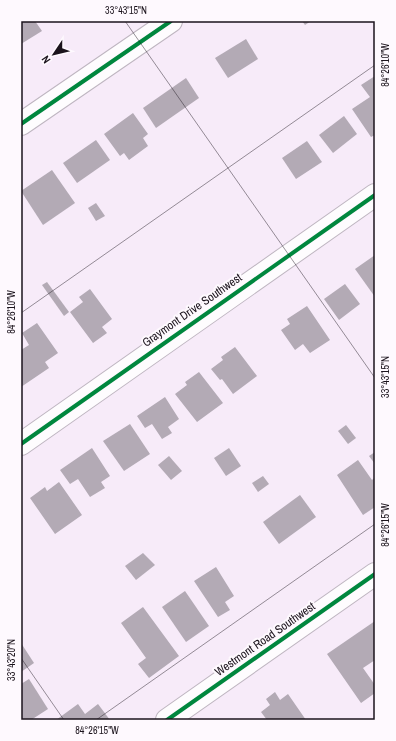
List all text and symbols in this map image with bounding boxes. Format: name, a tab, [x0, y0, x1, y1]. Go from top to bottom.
text: 33°43'15"N	[105, 4, 147, 17]
north arrow	[34, 34, 74, 74]
text: 84°26'10"W	[379, 43, 392, 87]
text: N	[38, 53, 53, 66]
street label: Graymont Drive Southwest	[139, 269, 245, 350]
text: 84°26'10"W	[5, 290, 18, 334]
text: 33°43'15"N	[379, 356, 392, 398]
text: 84°26'15"W	[379, 503, 392, 547]
street label: Westmont Road Southwest	[212, 598, 319, 680]
text: 33°43'20"N	[5, 639, 18, 681]
text: 84°26'15"W	[75, 724, 119, 737]

